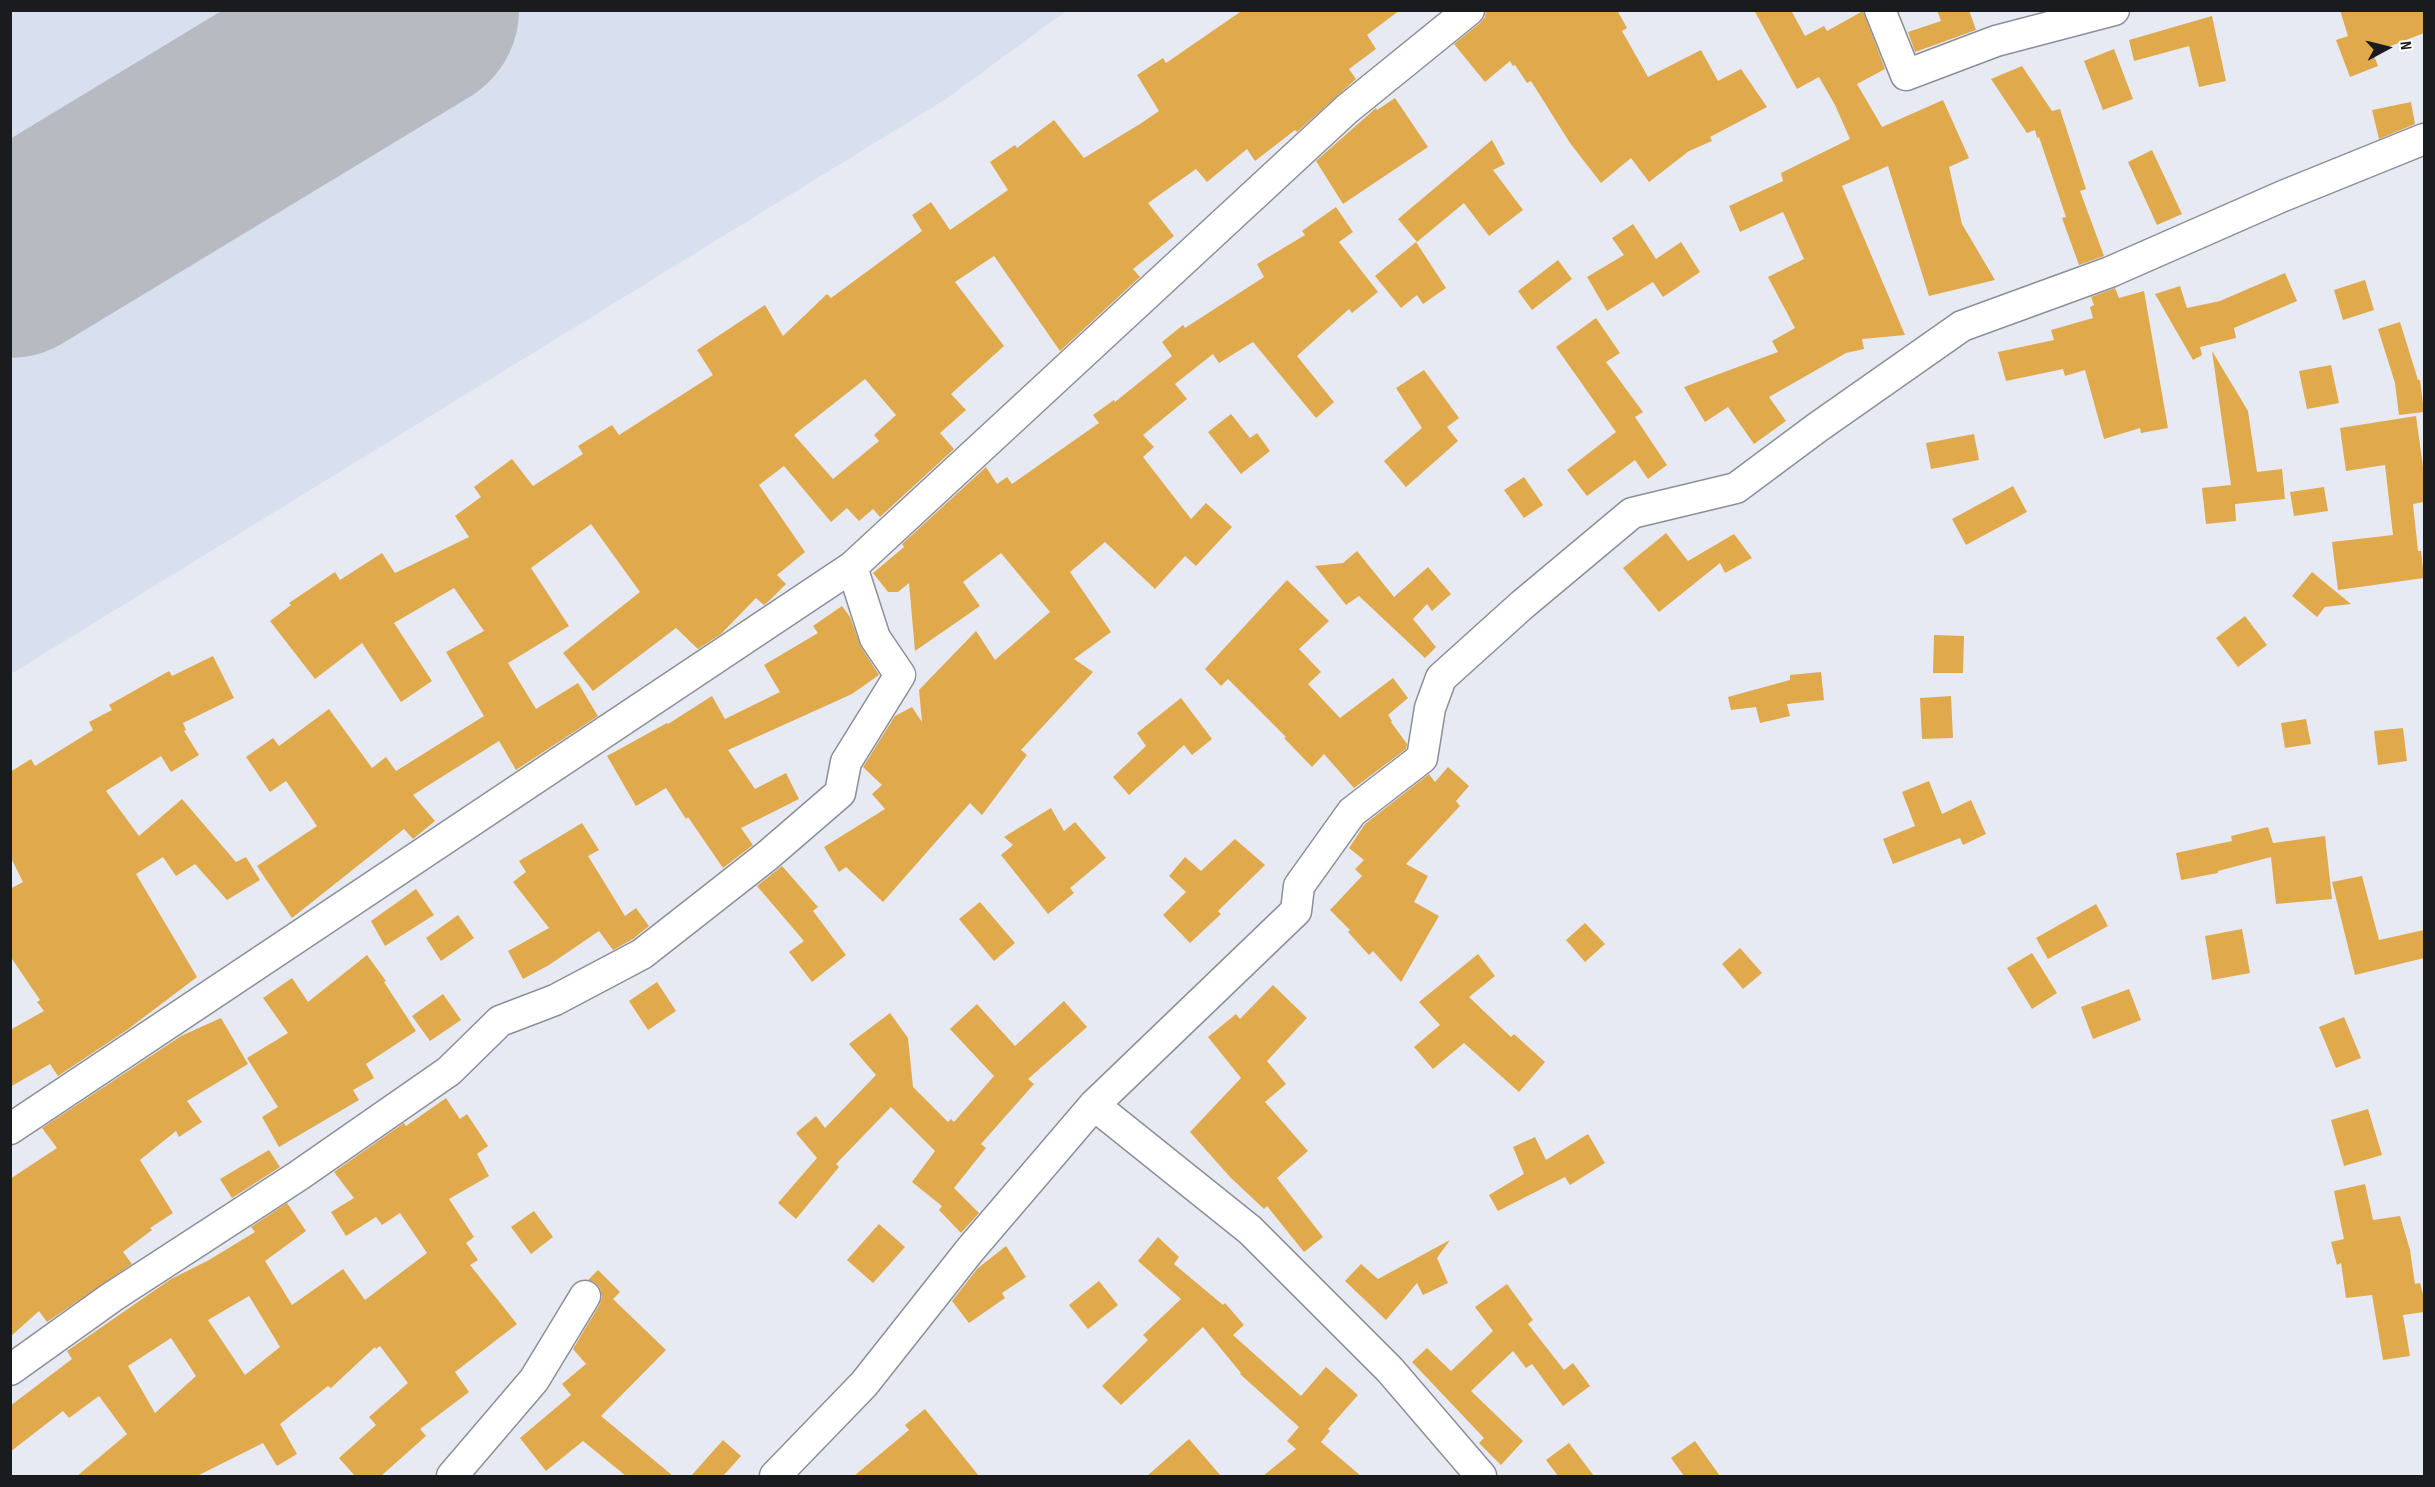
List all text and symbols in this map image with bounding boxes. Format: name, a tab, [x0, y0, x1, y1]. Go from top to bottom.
north arrow	[2357, 18, 2417, 78]
text: N	[2395, 40, 2415, 51]

